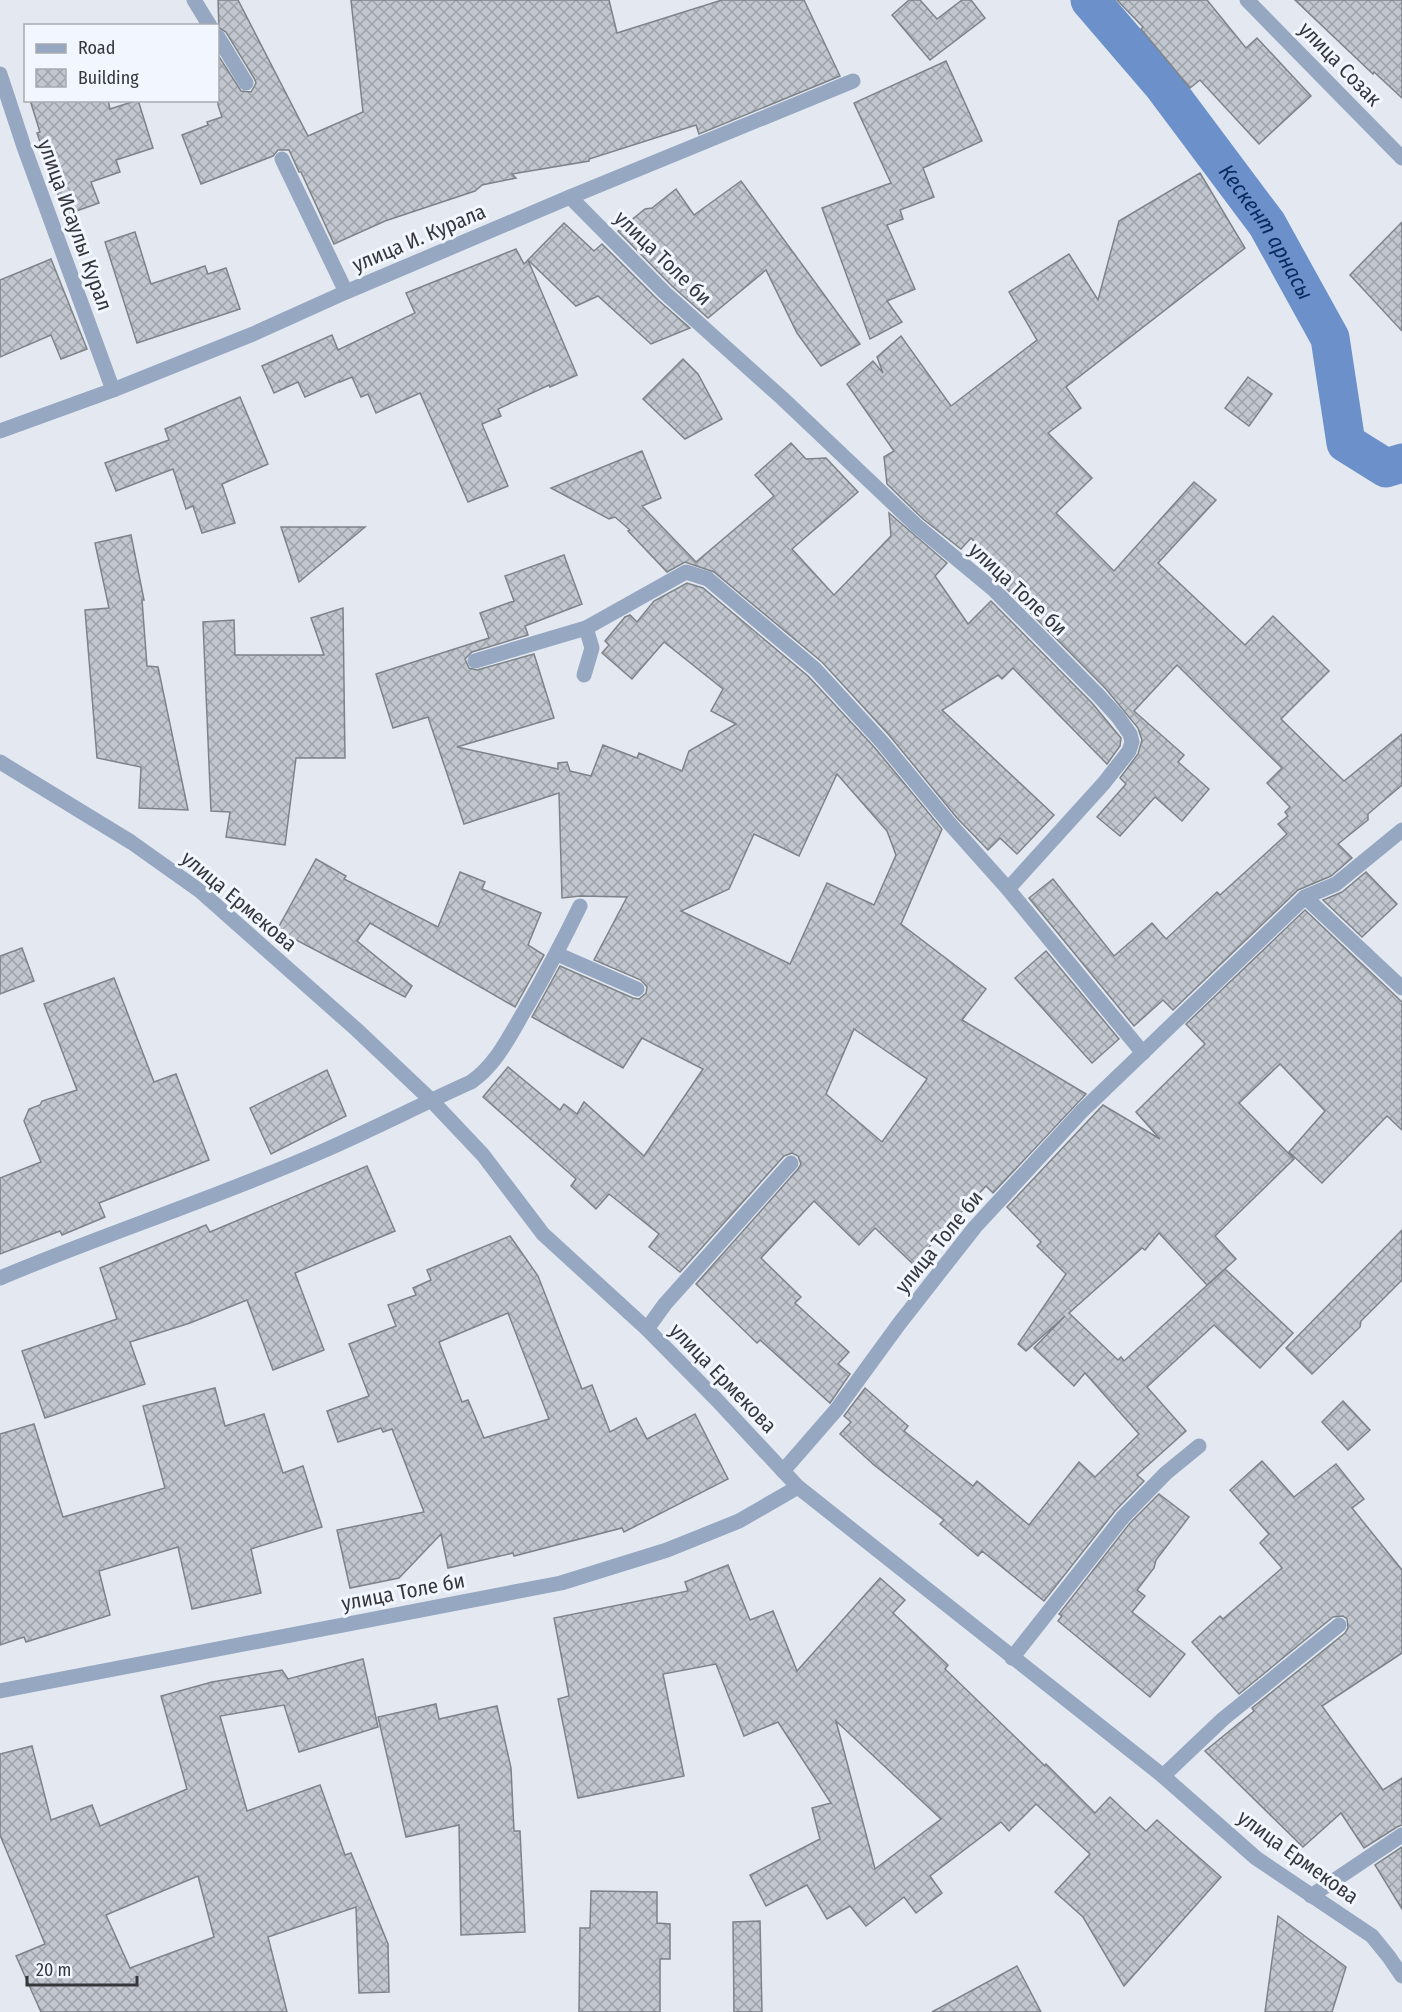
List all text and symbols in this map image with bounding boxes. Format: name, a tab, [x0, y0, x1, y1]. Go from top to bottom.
street label: улица Созак	[1293, 16, 1387, 112]
legend	[24, 24, 219, 102]
text: Road	[78, 37, 115, 59]
text: Building	[78, 67, 139, 89]
street label: улица Исаулы Курал	[32, 136, 118, 314]
water label: Кескент арнасы	[1213, 159, 1320, 304]
street label: улица И. Курала	[348, 198, 490, 278]
street label: улица Толе би	[609, 205, 717, 311]
street label: улица Толе би	[963, 537, 1073, 641]
street label: улица Ермекова	[176, 845, 302, 957]
street label: улица Толе би	[889, 1185, 989, 1299]
street label: улица Ермекова	[664, 1318, 782, 1438]
street label: улица Толе би	[339, 1567, 467, 1617]
street label: улица Ермекова	[1232, 1804, 1364, 1910]
scale bar	[27, 1949, 136, 1987]
text: 20 m	[36, 1959, 71, 1981]

